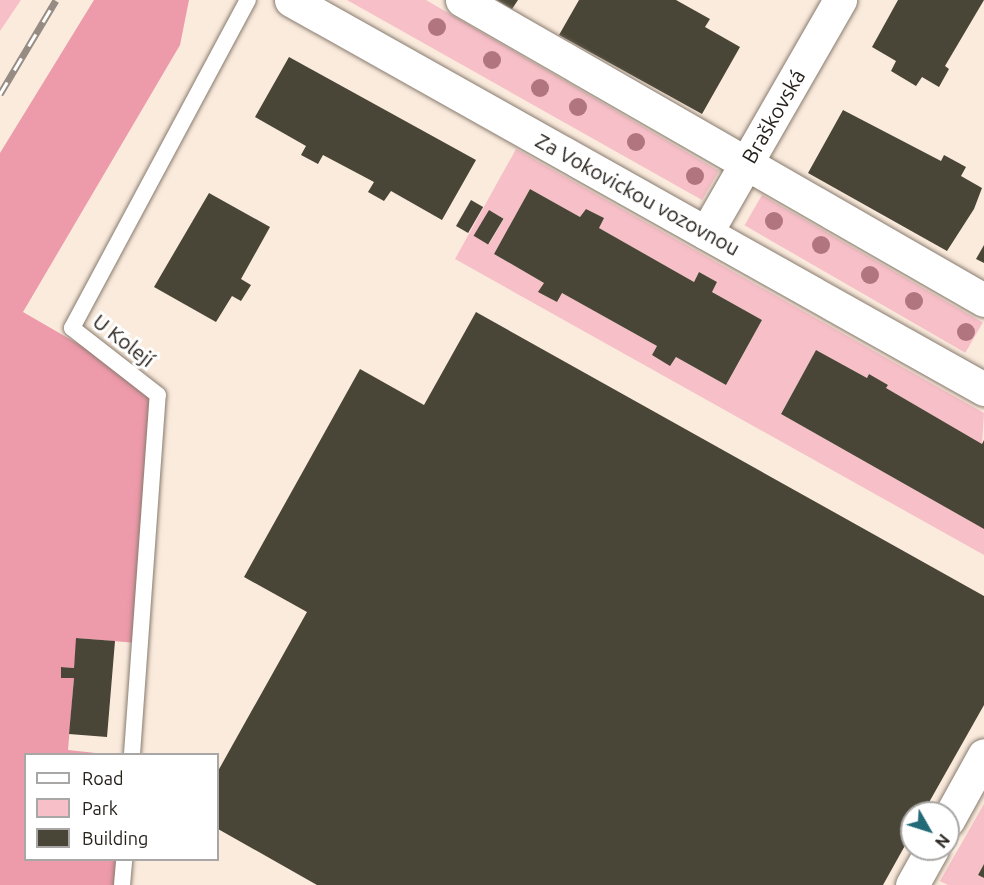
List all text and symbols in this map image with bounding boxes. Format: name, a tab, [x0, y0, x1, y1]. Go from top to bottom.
street label: Braškovská	[736, 65, 810, 167]
street label: Za Vokovickou vozovnou	[531, 127, 745, 261]
street label: U Kolejí	[88, 308, 160, 372]
legend	[24, 753, 219, 861]
text: Road	[82, 768, 124, 788]
text: Park	[82, 798, 118, 818]
north arrow	[900, 801, 960, 861]
text: Building	[82, 828, 148, 848]
text: N	[932, 831, 953, 851]

